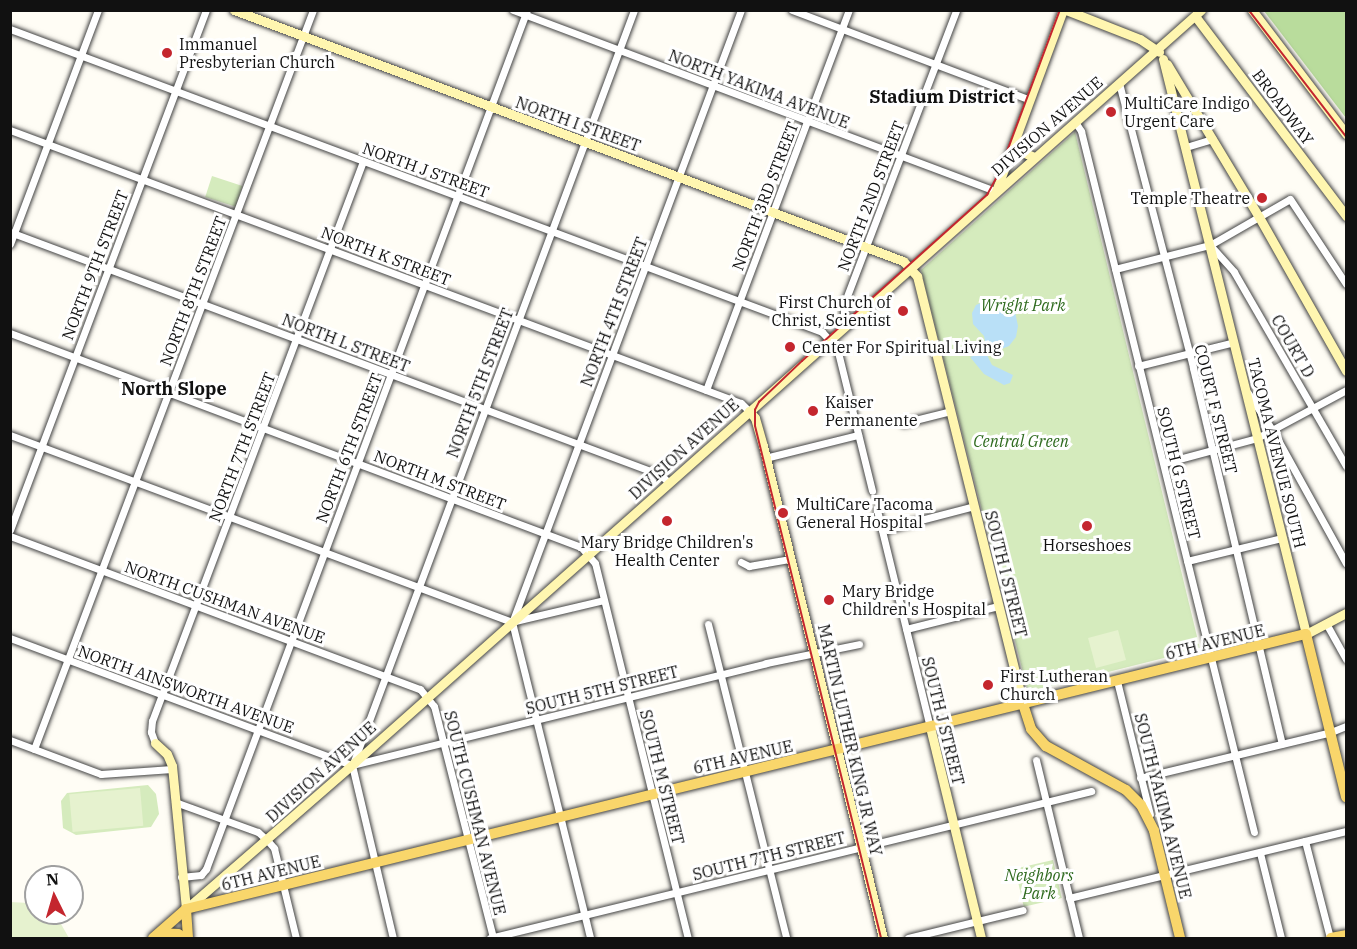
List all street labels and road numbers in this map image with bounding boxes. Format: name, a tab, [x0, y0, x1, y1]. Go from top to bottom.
street label: NORTH YAKIMA AVENUE	[666, 46, 852, 132]
street label: BROADWAY	[1248, 65, 1318, 149]
street label: DIVISION AVENUE	[987, 72, 1107, 180]
street label: NORTH I STREET	[513, 92, 643, 156]
street label: NORTH 2ND STREET	[833, 118, 909, 274]
street label: NORTH 3RD STREET	[728, 119, 802, 273]
street label: NORTH J STREET	[360, 138, 492, 202]
street label: NORTH 9TH STREET	[58, 187, 132, 343]
street label: NORTH 8TH STREET	[156, 213, 230, 369]
street label: NORTH K STREET	[318, 222, 454, 290]
street label: NORTH 4TH STREET	[577, 234, 651, 390]
street label: NORTH 5TH STREET	[443, 305, 517, 461]
street label: NORTH L STREET	[279, 310, 413, 376]
street label: COURT D	[1267, 311, 1319, 381]
street label: COURT F STREET	[1191, 342, 1241, 476]
street label: TACOMA AVENUE SOUTH	[1244, 356, 1310, 550]
street label: NORTH 7TH STREET	[205, 369, 279, 525]
street label: NORTH 6TH STREET	[312, 370, 386, 526]
street label: DIVISION AVENUE	[625, 395, 743, 503]
street label: SOUTH G STREET	[1153, 405, 1205, 541]
street label: NORTH M STREET	[371, 446, 509, 514]
street label: SOUTH I STREET	[981, 509, 1031, 639]
street label: NORTH CUSHMAN AVENUE	[122, 557, 328, 647]
street label: 6TH AVENUE	[1163, 620, 1267, 664]
street label: MARTIN LUTHER KING JR WAY	[814, 622, 886, 858]
street label: NORTH AINSWORTH AVENUE	[75, 641, 297, 737]
street label: SOUTH J STREET	[918, 655, 968, 787]
street label: SOUTH 5TH STREET	[523, 662, 681, 718]
street label: SOUTH M STREET	[636, 708, 688, 846]
street label: SOUTH CUSHMAN AVENUE	[440, 709, 510, 917]
street label: SOUTH YAKIMA AVENUE	[1131, 711, 1195, 901]
street label: DIVISION AVENUE	[262, 718, 380, 826]
street label: 6TH AVENUE	[691, 736, 795, 778]
street label: SOUTH 7TH STREET	[690, 828, 848, 884]
street label: 6TH AVENUE	[219, 851, 323, 895]

